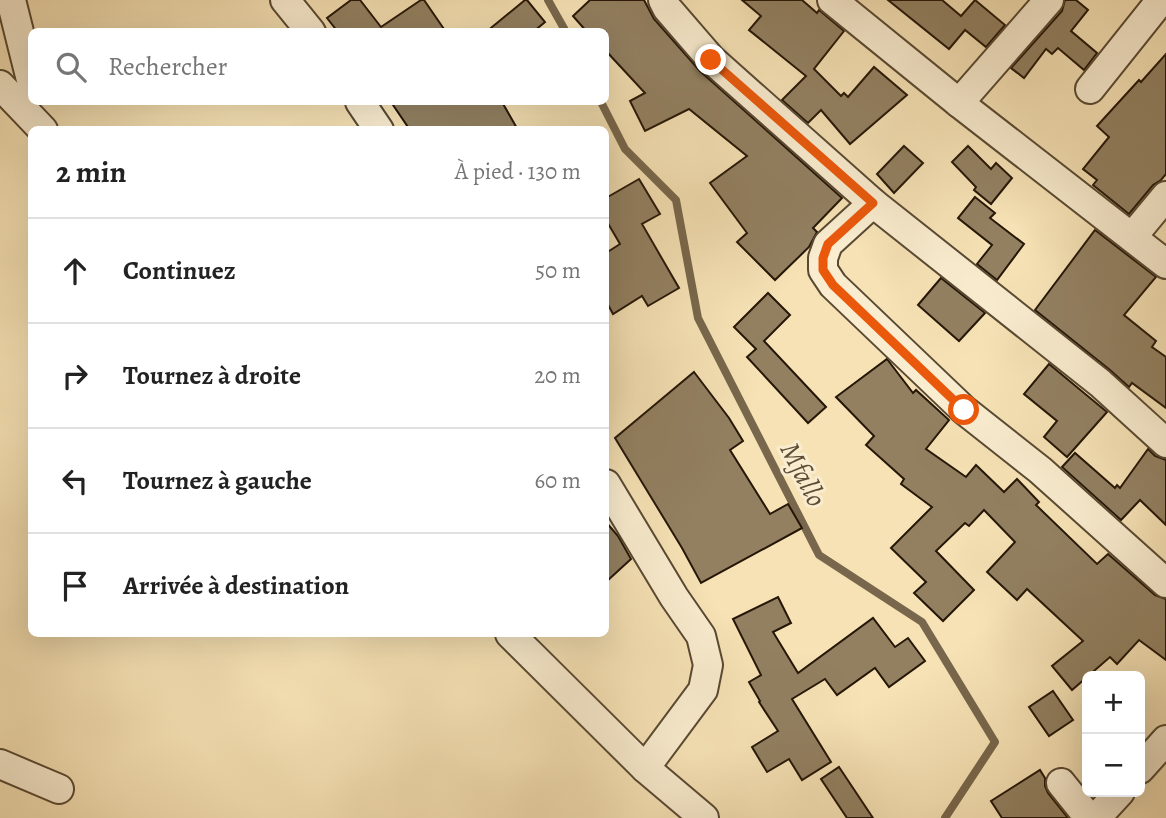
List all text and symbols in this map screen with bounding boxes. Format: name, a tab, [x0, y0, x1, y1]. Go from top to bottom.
search box	[28, 28, 609, 105]
route end	[695, 44, 726, 75]
icon: search	[52, 48, 90, 86]
text: Rechercher	[108, 49, 228, 84]
text: 2 min	[56, 152, 126, 192]
text: À pied · 130 m	[455, 156, 581, 187]
icon: ahead	[56, 252, 94, 290]
text: Continuez	[123, 253, 236, 288]
text: 50 m	[535, 255, 581, 286]
icon: right	[56, 357, 94, 395]
text: Tournez à droite	[123, 358, 301, 393]
text: 20 m	[534, 360, 581, 391]
route start	[948, 394, 979, 425]
water label: Mfallo	[771, 436, 835, 513]
icon: left	[56, 462, 94, 500]
text: Tournez à gauche	[123, 463, 312, 498]
text: 60 m	[534, 465, 581, 496]
icon: arrive	[56, 567, 94, 605]
text: Arrivée à destination	[123, 568, 349, 603]
map controls	[1082, 671, 1145, 797]
button: +	[1082, 671, 1145, 734]
button: −	[1082, 734, 1145, 797]

